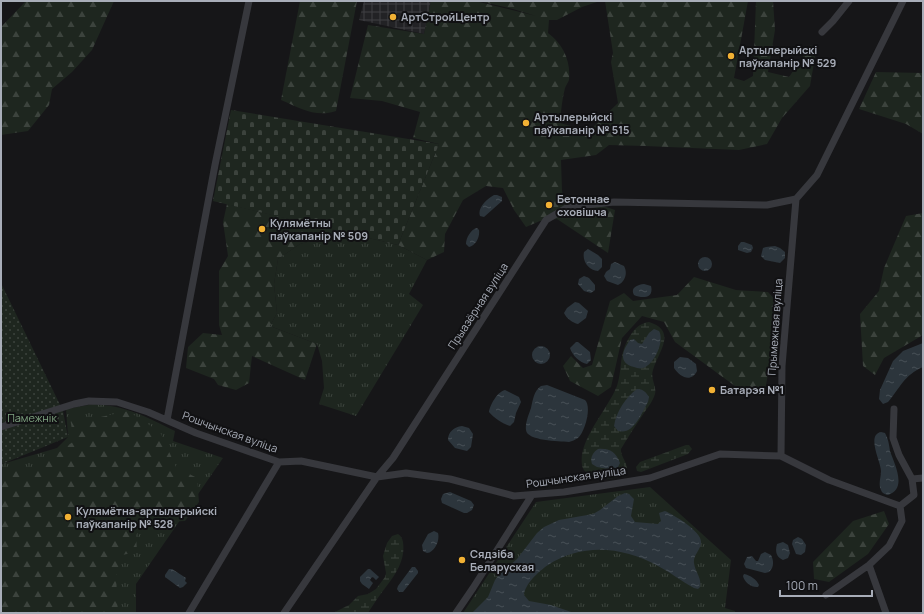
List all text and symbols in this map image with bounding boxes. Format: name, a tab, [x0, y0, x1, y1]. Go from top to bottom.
place label: АртСтройЦентр	[401, 9, 490, 24]
marker: АртСтройЦентр	[388, 12, 398, 22]
place label: Артылерыйскі паўкапанір № 529	[739, 42, 836, 70]
marker: Артылерыйскі паўкапанір № 529	[726, 51, 736, 61]
place label: Артылерыйскі паўкапанір № 515	[534, 109, 629, 137]
marker: Артылерыйскі паўкапанір № 515	[521, 118, 531, 128]
place label: Бетоннае сховішча	[557, 191, 610, 219]
marker: Бетоннае сховішча	[544, 200, 554, 210]
place label: Кулямётны паўкапанір № 509	[270, 215, 368, 243]
marker: Кулямётны паўкапанір № 509	[257, 224, 267, 234]
street label: Прыазёрная вуліца	[444, 260, 511, 352]
street label: Прымежная вуліца	[764, 278, 785, 376]
place label: Батарэя №1	[720, 382, 784, 397]
marker: Батарэя №1	[707, 385, 717, 395]
street label: Рошчынская вуліца	[180, 407, 280, 456]
park label: Памежнік	[7, 410, 57, 425]
street label: Рошчынская вуліца	[525, 462, 627, 491]
place label: Кулямётна-артылерыйскі паўкапанір № 528	[76, 503, 217, 531]
marker: Кулямётна-артылерыйскі паўкапанір № 528	[63, 512, 73, 522]
place label: Сядзіба Беларуская	[470, 546, 534, 574]
marker: Сядзіба Беларуская	[457, 555, 467, 565]
scale bar	[780, 572, 872, 598]
text: 100 m	[786, 577, 818, 594]

